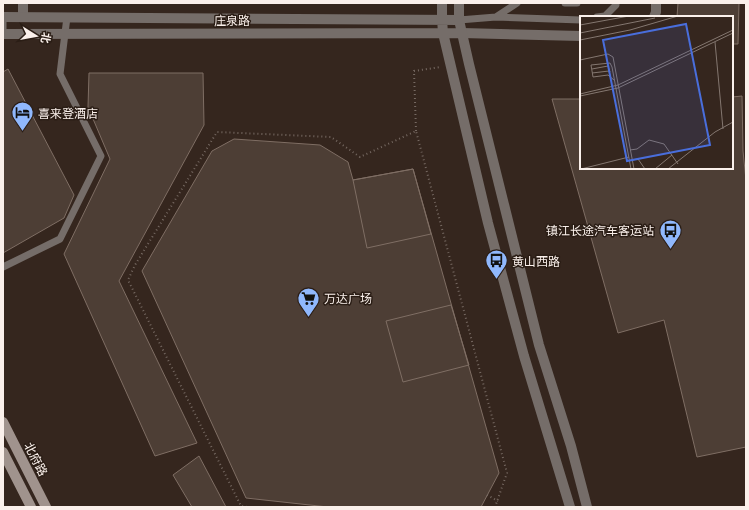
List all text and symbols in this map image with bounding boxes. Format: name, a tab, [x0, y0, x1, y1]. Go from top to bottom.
street label: 庄泉路	[214, 13, 250, 28]
north arrow	[16, 16, 56, 56]
inset map	[580, 16, 733, 169]
text: 北	[38, 31, 54, 45]
hotel icon: 喜来登酒店	[9, 100, 35, 133]
place label: 喜来登酒店	[38, 106, 98, 121]
bus stop icon: 镇江长途汽车客运站	[657, 217, 683, 250]
place label: 镇江长途汽车客运站	[546, 223, 654, 238]
bus stop icon: 黄山西路	[483, 248, 509, 281]
place label: 黄山西路	[512, 254, 560, 269]
supermarket icon: 万达广场	[296, 285, 322, 318]
place label: 万达广场	[324, 291, 372, 306]
street label: 北府路	[21, 440, 51, 478]

